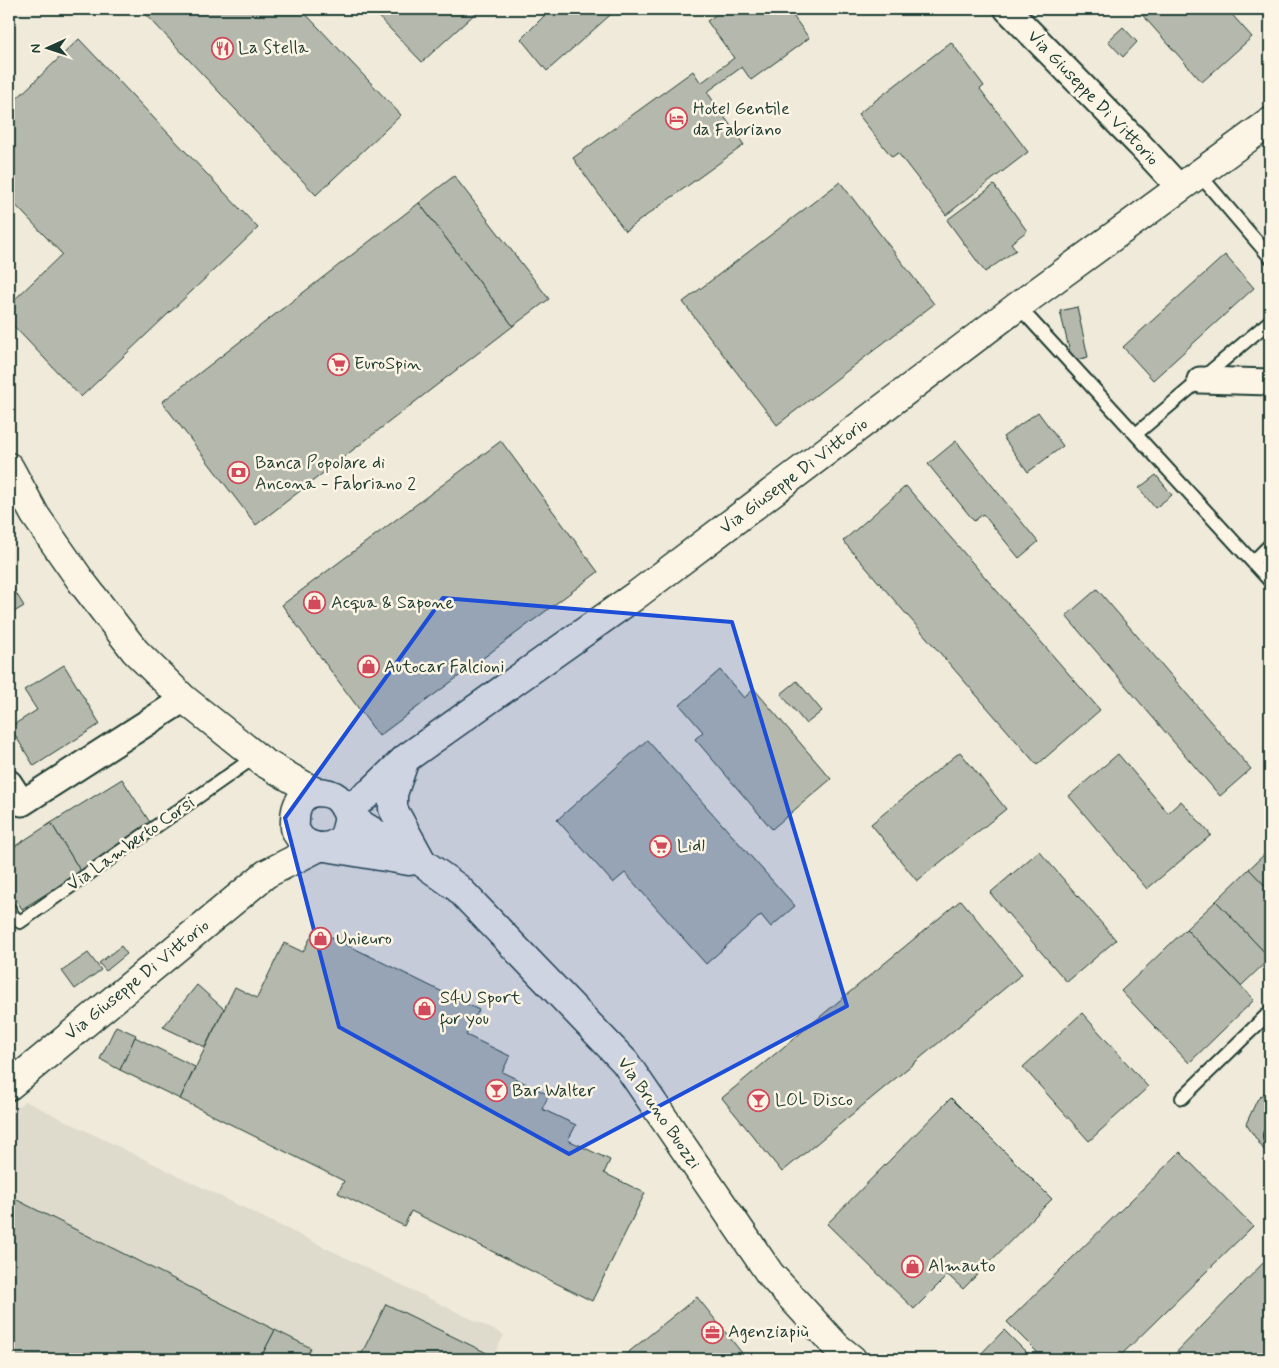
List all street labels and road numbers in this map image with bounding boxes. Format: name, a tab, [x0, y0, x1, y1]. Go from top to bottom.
street label: Via Giuseppe Di Vittorio	[1022, 25, 1164, 171]
street label: Via Giuseppe Di Vittorio	[715, 412, 873, 540]
street label: Via Lamberto Corsi	[62, 791, 200, 897]
street label: Via Giuseppe Di Vittorio	[59, 914, 215, 1046]
street label: Via Bruno Buozzi	[611, 1052, 707, 1174]

